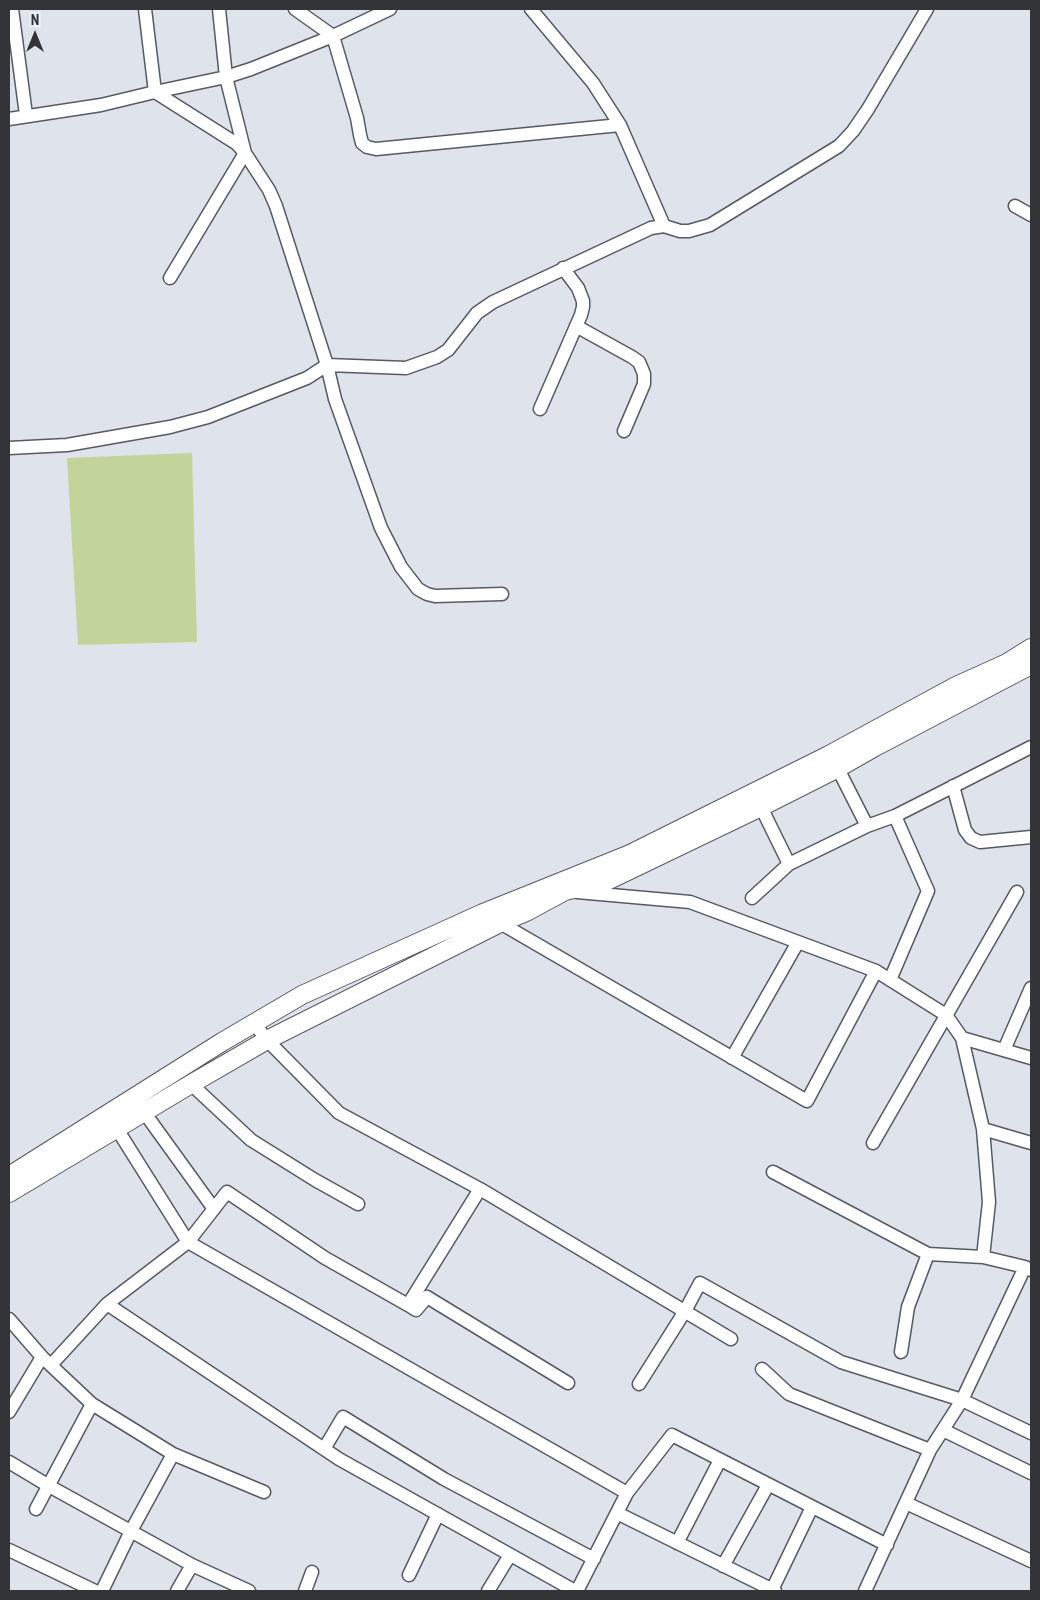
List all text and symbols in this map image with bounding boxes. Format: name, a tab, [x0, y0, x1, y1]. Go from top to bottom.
north arrow	[10, 10, 60, 60]
text: N	[31, 12, 39, 28]

